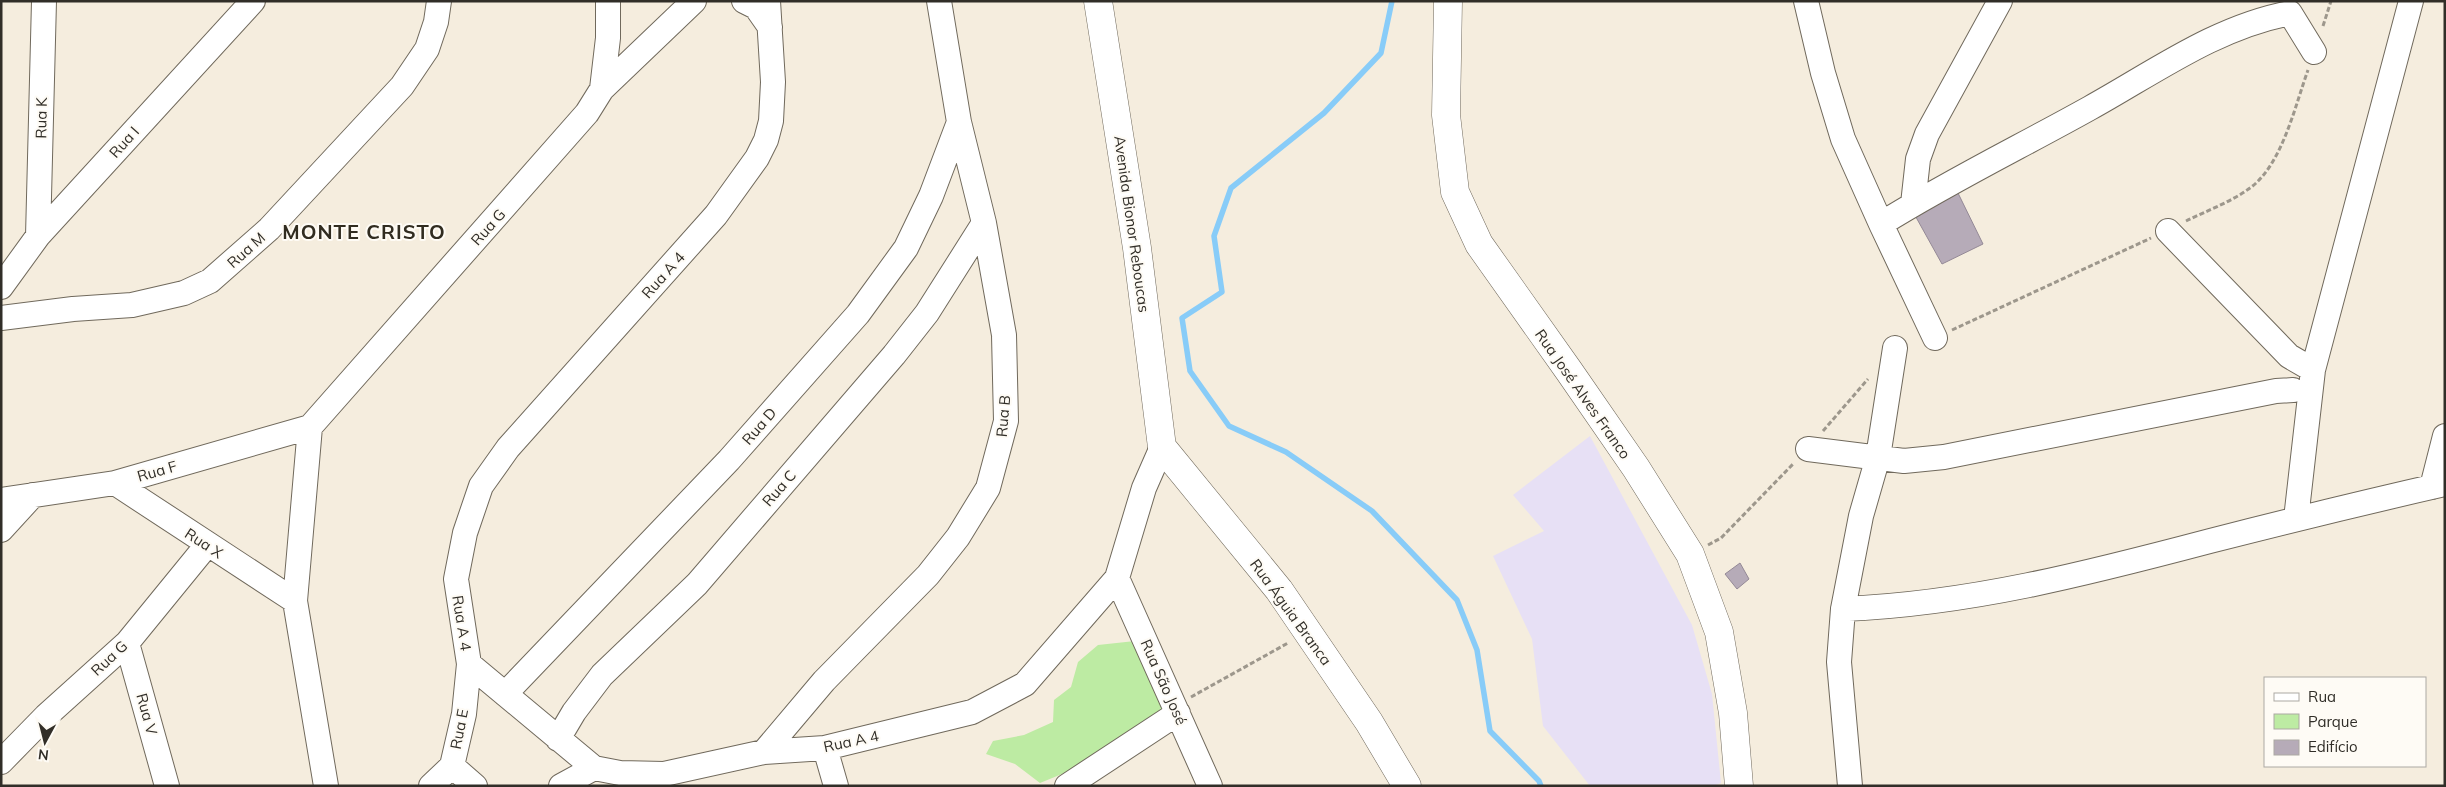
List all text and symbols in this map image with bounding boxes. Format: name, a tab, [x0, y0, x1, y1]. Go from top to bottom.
street label: Rua K	[31, 97, 51, 139]
street label: Rua I	[105, 122, 143, 162]
street label: Avenida Bionor Reboucas	[1110, 134, 1154, 314]
street label: Rua G	[467, 205, 509, 249]
district label: MONTE CRISTO	[282, 219, 446, 244]
street label: Rua M	[223, 228, 269, 272]
street label: Rua A 4	[637, 248, 689, 302]
street label: Rua José Alves Franco	[1531, 325, 1635, 463]
street label: Rua B	[992, 394, 1014, 438]
street label: Rua D	[738, 403, 780, 449]
street label: Rua F	[135, 456, 179, 486]
street label: Rua C	[758, 466, 800, 510]
street label: Rua X	[181, 524, 227, 562]
street label: Rua Águia Branca	[1246, 555, 1336, 669]
street label: Rua A 4	[448, 594, 476, 652]
street label: Rua G	[87, 636, 131, 680]
street label: Rua São José	[1137, 636, 1191, 728]
legend	[2264, 677, 2426, 767]
text: Rua	[2308, 687, 2336, 706]
street label: Rua V	[132, 691, 162, 737]
street label: Rua E	[446, 707, 472, 751]
text: Parque	[2308, 712, 2358, 731]
north arrow	[20, 717, 70, 767]
street label: Rua A 4	[822, 726, 880, 756]
text: Edifício	[2308, 737, 2358, 756]
text: N	[37, 745, 50, 764]

